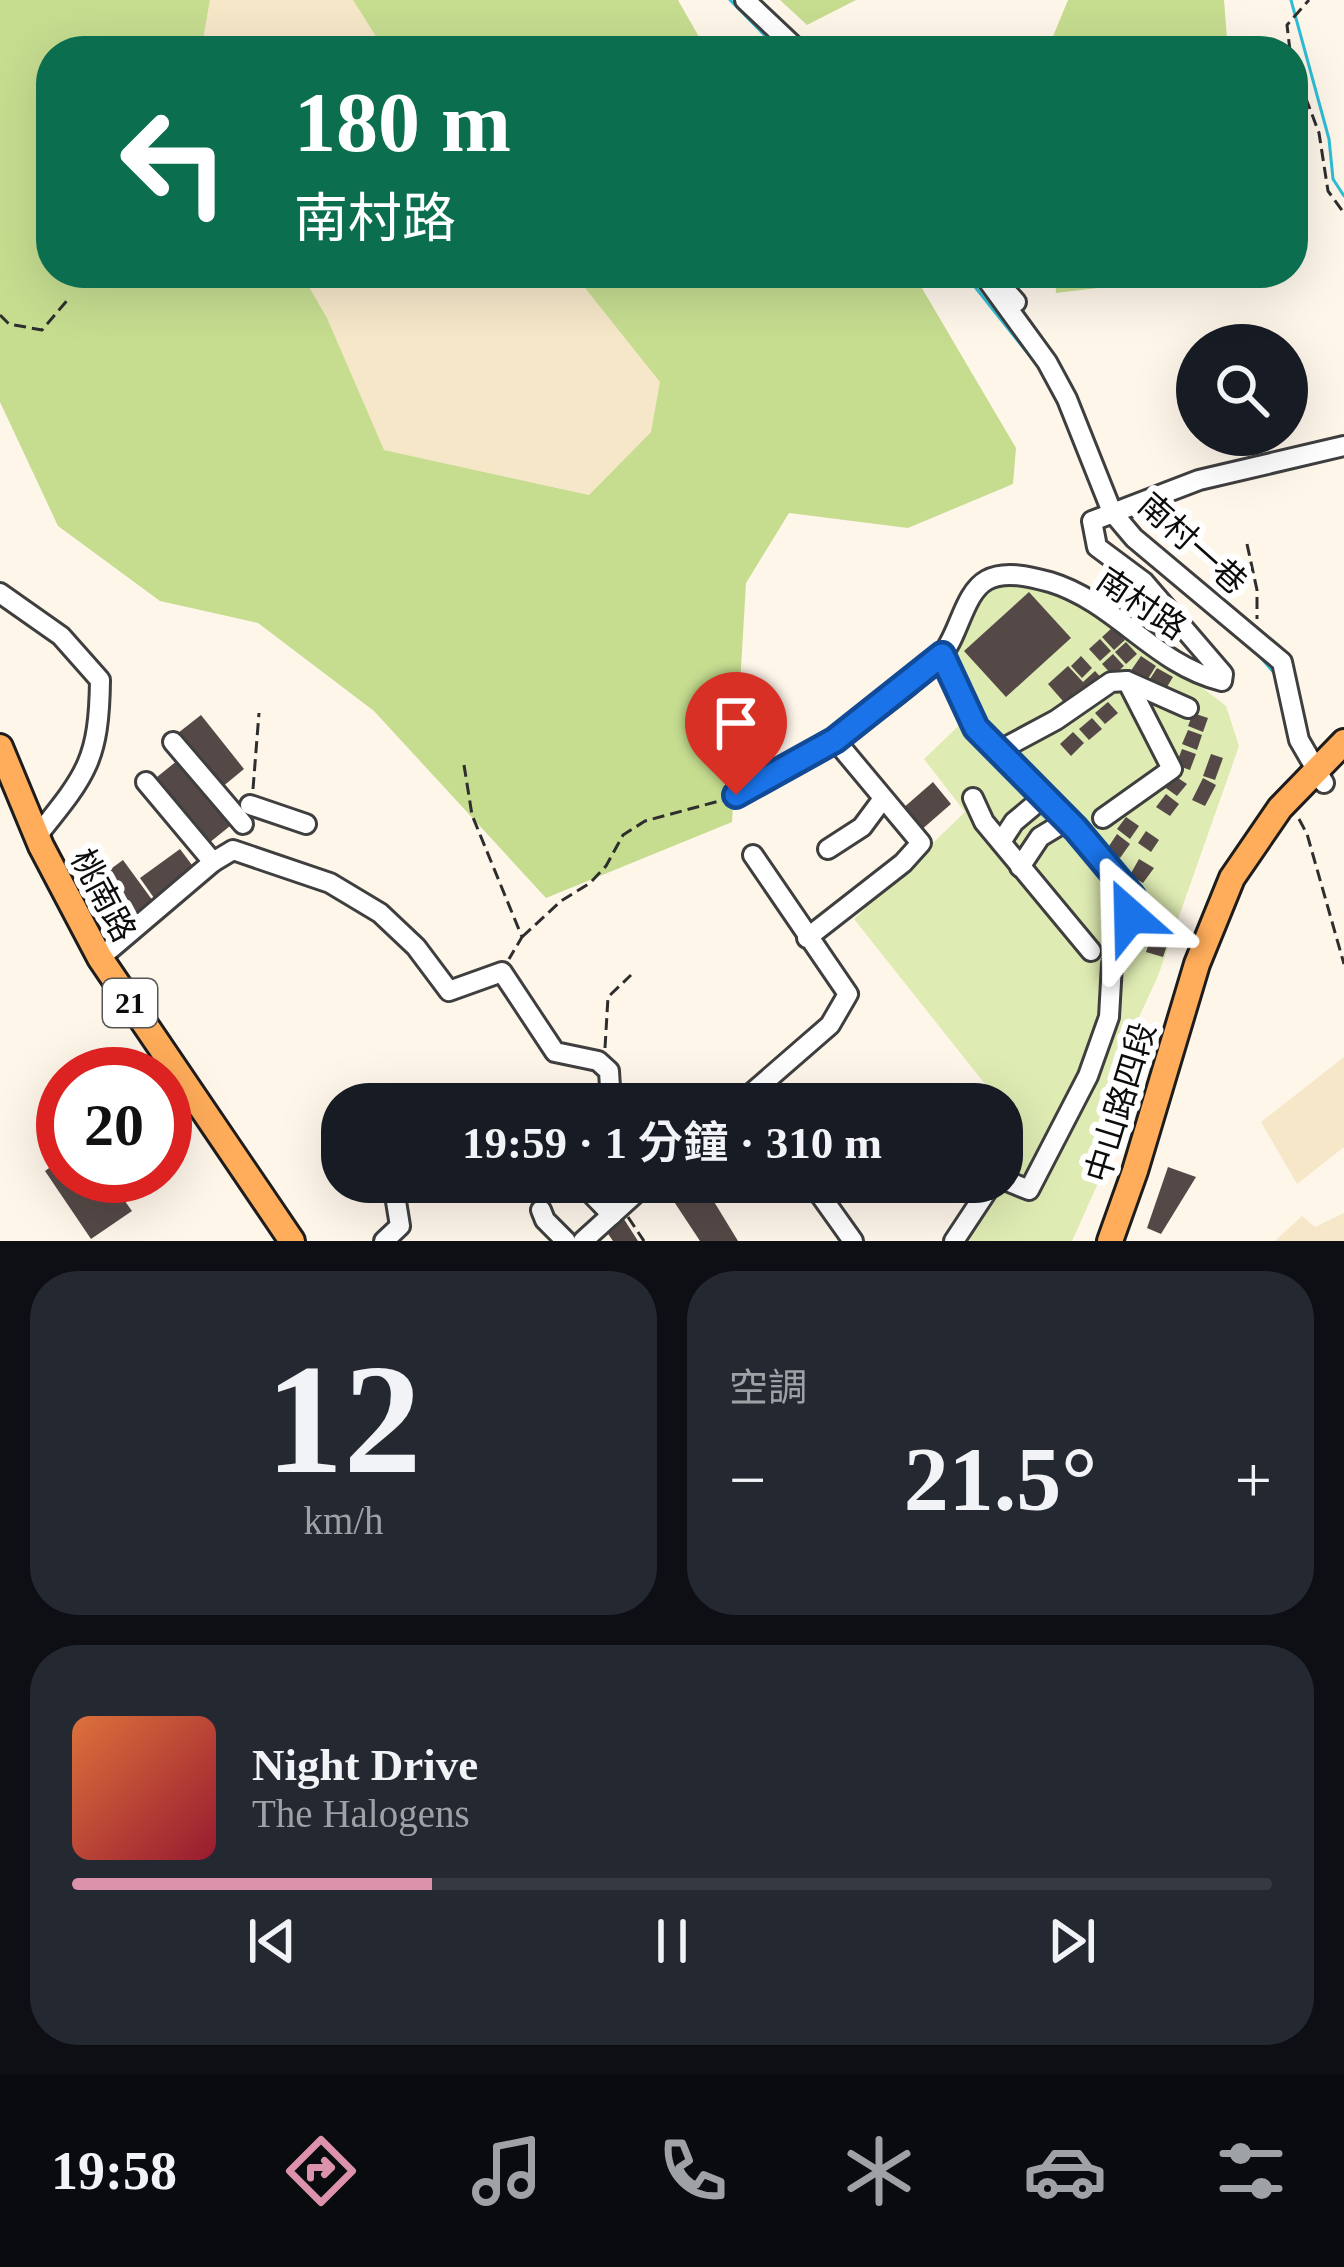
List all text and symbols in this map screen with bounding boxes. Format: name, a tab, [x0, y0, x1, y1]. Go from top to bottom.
text: 180 m	[294, 76, 511, 169]
icon: left	[96, 84, 252, 240]
text: 南村路	[294, 189, 456, 249]
map controls	[1176, 324, 1308, 456]
button: search	[1176, 324, 1308, 456]
street label: 南村一巷	[1131, 486, 1253, 601]
street label: 南村路	[1090, 561, 1193, 646]
pin	[685, 672, 787, 795]
icon: arrive	[703, 690, 769, 756]
street label: 桃南路	[64, 843, 142, 948]
position arrow	[1067, 853, 1193, 979]
road number: 21	[103, 979, 157, 1027]
street label: 中山路四段	[1080, 1018, 1162, 1186]
speed limit sign: 20	[36, 1047, 192, 1203]
text: 19:59 · 1 分鐘 · 310 m	[462, 1118, 882, 1168]
text: 12	[266, 1333, 422, 1506]
text: 空調	[729, 1366, 807, 1409]
text: 21.5°	[904, 1430, 1097, 1529]
text: −	[729, 1443, 766, 1516]
text: +	[1235, 1443, 1272, 1516]
text: km/h	[303, 1499, 384, 1542]
text: Night Drive	[252, 1740, 478, 1790]
text: The Halogens	[252, 1792, 470, 1835]
icon: previous	[239, 1908, 305, 1974]
icon: pause	[639, 1908, 705, 1974]
icon: next	[1039, 1908, 1105, 1974]
icon: directions	[279, 2129, 363, 2213]
icon: music	[465, 2129, 549, 2213]
icon: phone	[651, 2129, 735, 2213]
icon: climate	[837, 2129, 921, 2213]
icon: car	[1023, 2129, 1107, 2213]
icon: filters	[1209, 2129, 1293, 2213]
text: 19:58	[51, 2141, 177, 2201]

